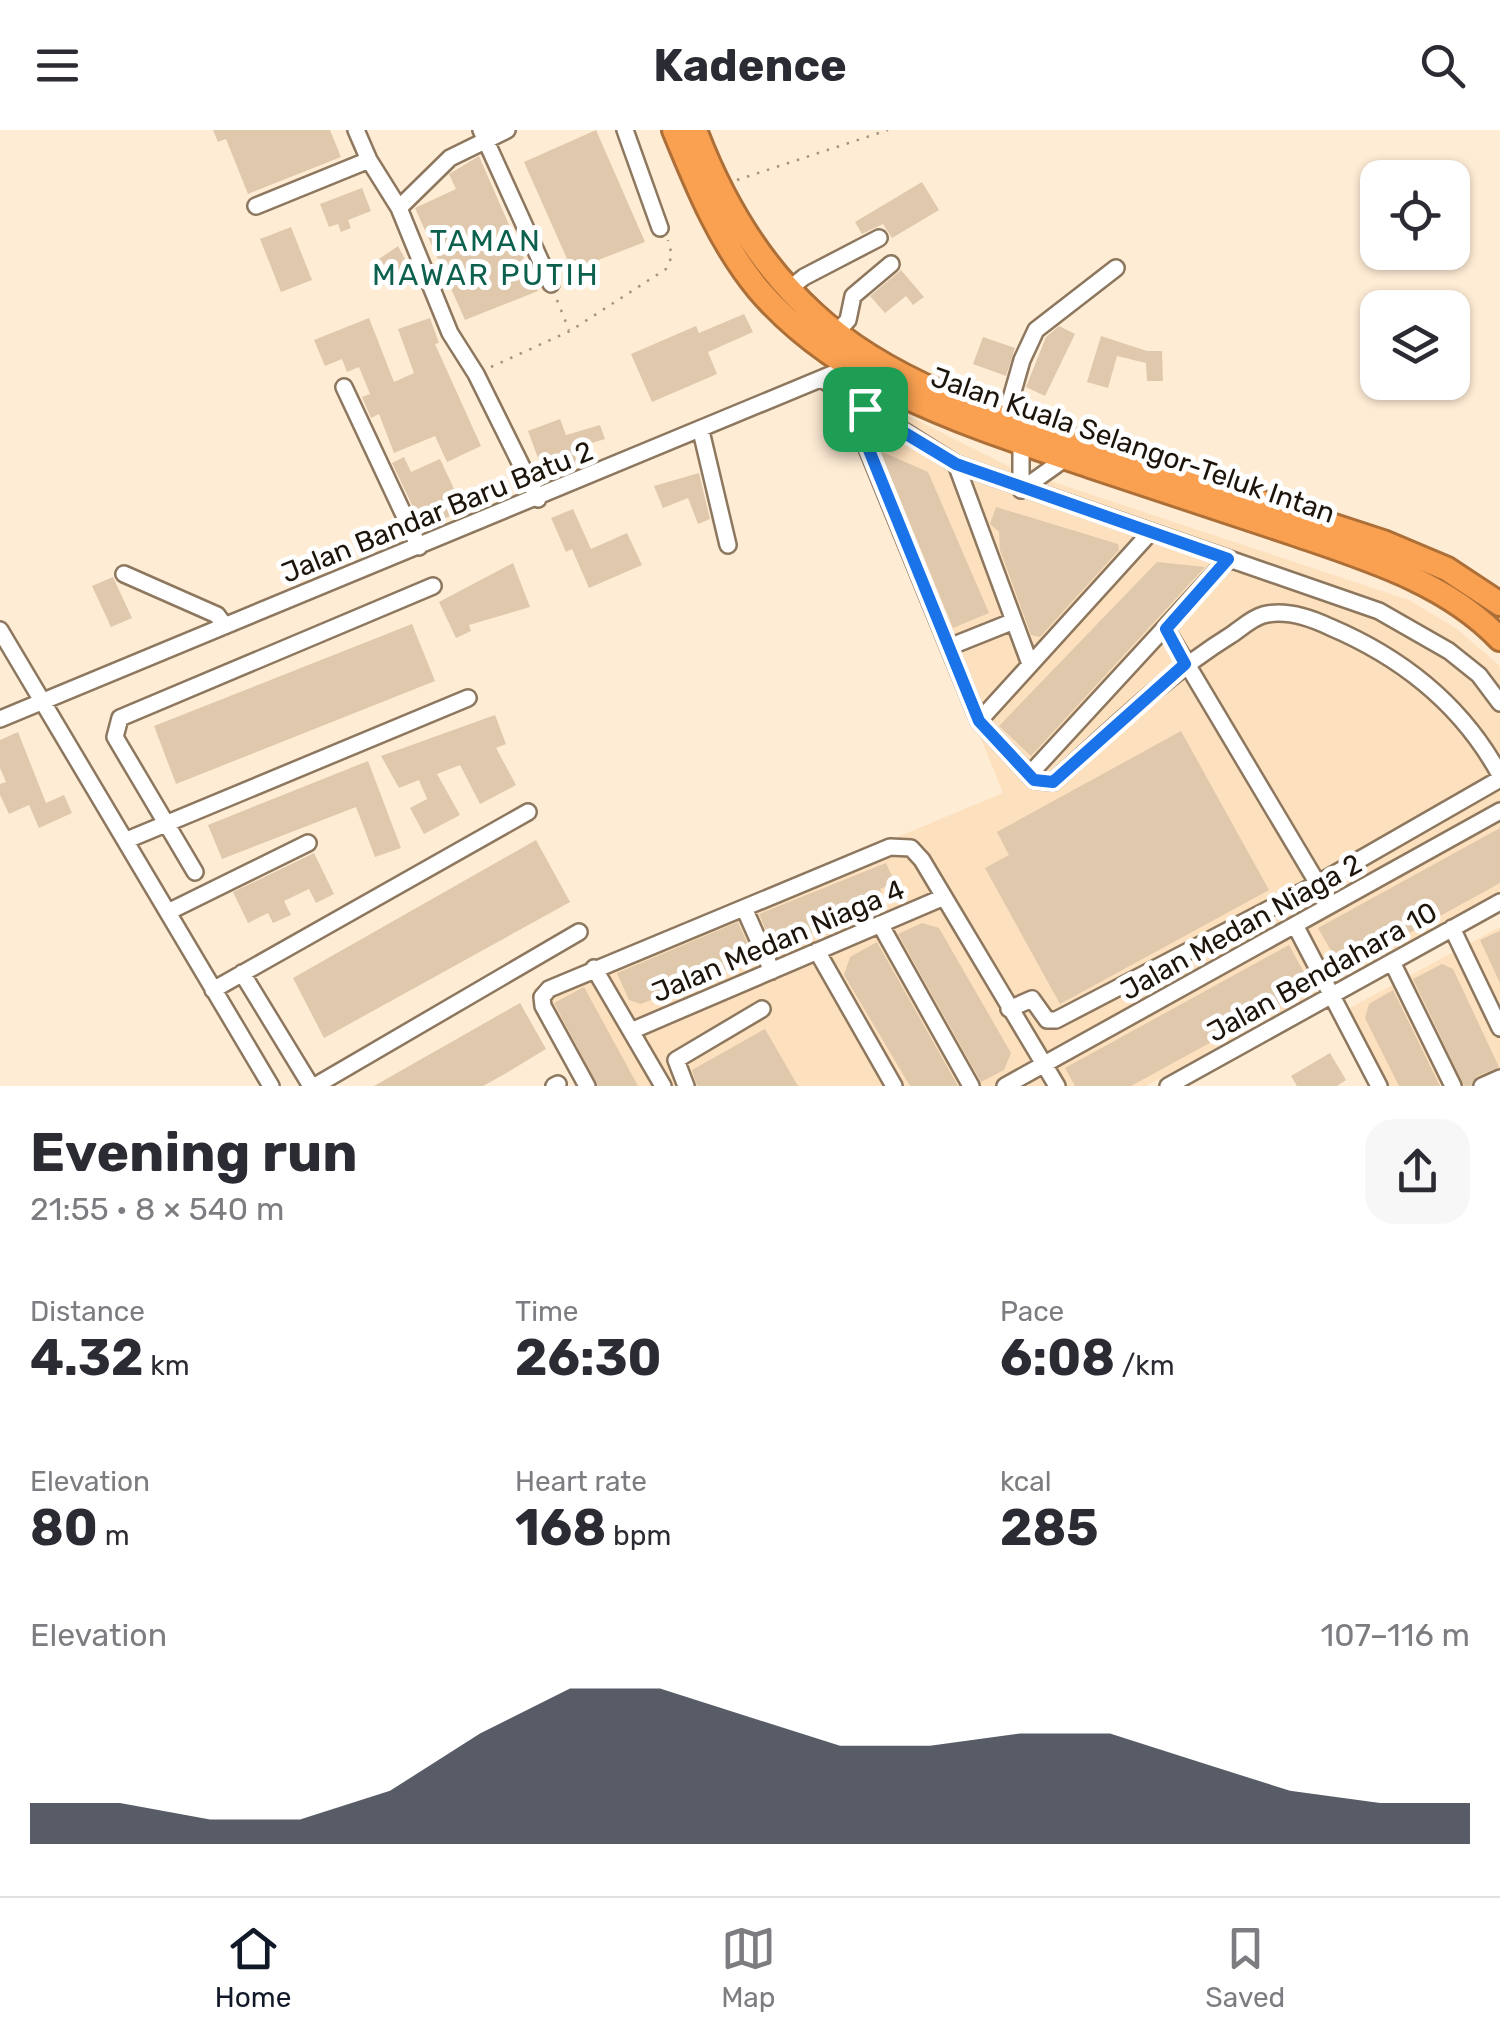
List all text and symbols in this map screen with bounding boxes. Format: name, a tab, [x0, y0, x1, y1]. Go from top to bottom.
icon: menu	[30, 38, 85, 93]
icon: search	[1415, 38, 1470, 93]
text: Kadence	[653, 39, 847, 92]
map controls	[1360, 160, 1470, 400]
button: locate	[1360, 160, 1470, 270]
district label: TAMAN MAWAR PUTIH	[372, 223, 600, 293]
button: layers	[1360, 290, 1470, 400]
street label: Jalan Kuala Selangor-Teluk Intan	[927, 360, 1339, 530]
pin	[823, 367, 908, 452]
icon: arrive	[838, 382, 893, 437]
street label: Jalan Bandar Baru Batu 2	[276, 434, 598, 590]
street label: Jalan Medan Niaga 2	[1115, 847, 1367, 1007]
street label: Jalan Medan Niaga 4	[647, 873, 909, 1009]
street label: Jalan Bendahara 10	[1201, 895, 1443, 1049]
button: share	[1365, 1119, 1470, 1224]
text: Evening run	[30, 1120, 358, 1185]
text: 21:55 · 8 × 540 m	[30, 1190, 284, 1228]
text: Distance	[30, 1295, 145, 1328]
text: Time	[515, 1295, 578, 1328]
text: Pace	[1000, 1295, 1064, 1328]
text: 4.32	[30, 1328, 143, 1388]
text: 26:30	[515, 1328, 662, 1388]
text: 6:08	[1000, 1328, 1115, 1388]
text: km	[143, 1349, 190, 1382]
text: /km	[1115, 1349, 1175, 1382]
text: Elevation	[30, 1465, 150, 1498]
text: Heart rate	[515, 1465, 647, 1498]
text: kcal	[1000, 1465, 1051, 1498]
text: 80	[30, 1498, 98, 1558]
text: 168	[515, 1498, 606, 1558]
text: 285	[1000, 1498, 1099, 1558]
text: m	[98, 1519, 130, 1552]
text: bpm	[606, 1519, 671, 1552]
text: Elevation	[30, 1616, 167, 1654]
text: 107–116 m	[1321, 1616, 1470, 1654]
tab: Home	[215, 1921, 291, 2014]
tab: Map	[721, 1921, 776, 2014]
tab: Saved	[1205, 1921, 1285, 2014]

